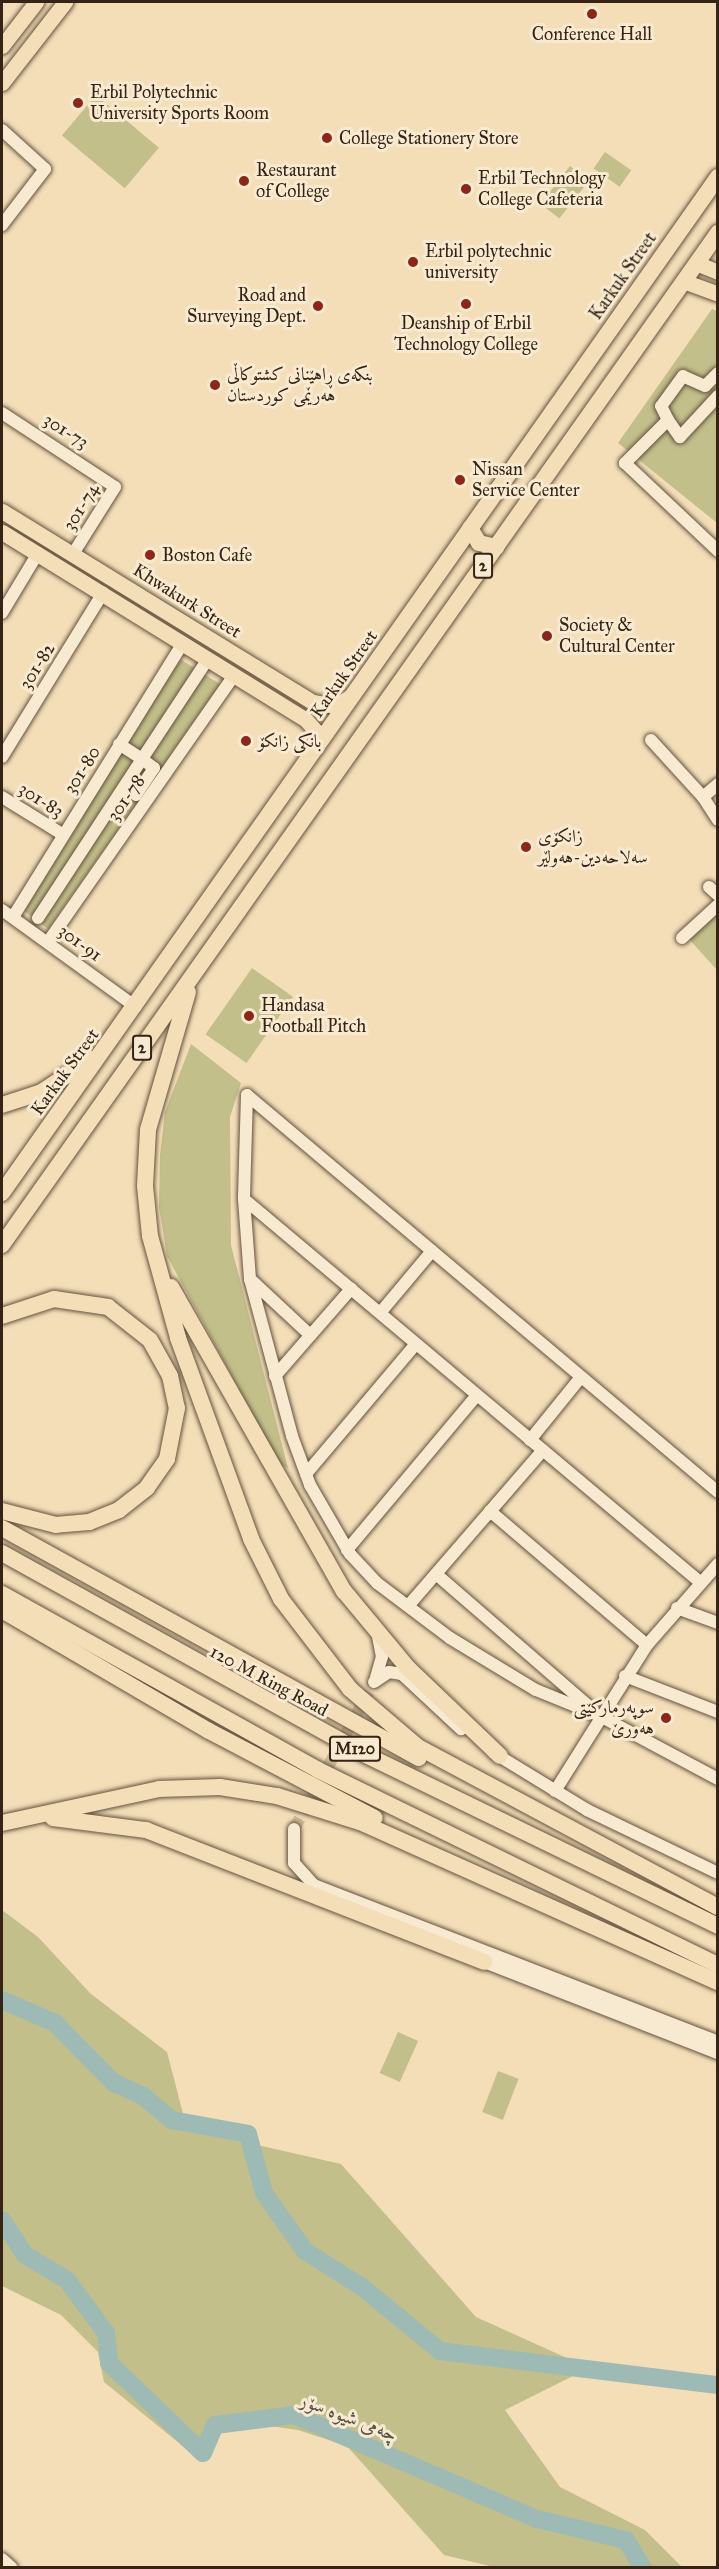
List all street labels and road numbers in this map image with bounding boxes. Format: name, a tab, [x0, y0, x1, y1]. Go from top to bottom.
street label: Karkuk Street	[585, 228, 661, 324]
street label: 301-73	[40, 409, 92, 453]
street label: 301-74	[58, 480, 104, 534]
road number: 2	[472, 553, 494, 579]
street label: Khwakurk Street	[129, 559, 245, 643]
street label: Karkuk Street	[306, 626, 382, 722]
street label: 301-82	[14, 639, 60, 693]
street label: 301-80	[59, 742, 105, 798]
street label: 301-78	[102, 771, 150, 825]
street label: 301-83	[15, 778, 67, 822]
street label: 301-91	[54, 920, 106, 966]
street label: Karkuk Street	[26, 1024, 104, 1120]
road number: 2	[132, 1035, 152, 1061]
street label: 120 M Ring Road	[206, 1641, 332, 1721]
road number: M120	[328, 1736, 382, 1762]

